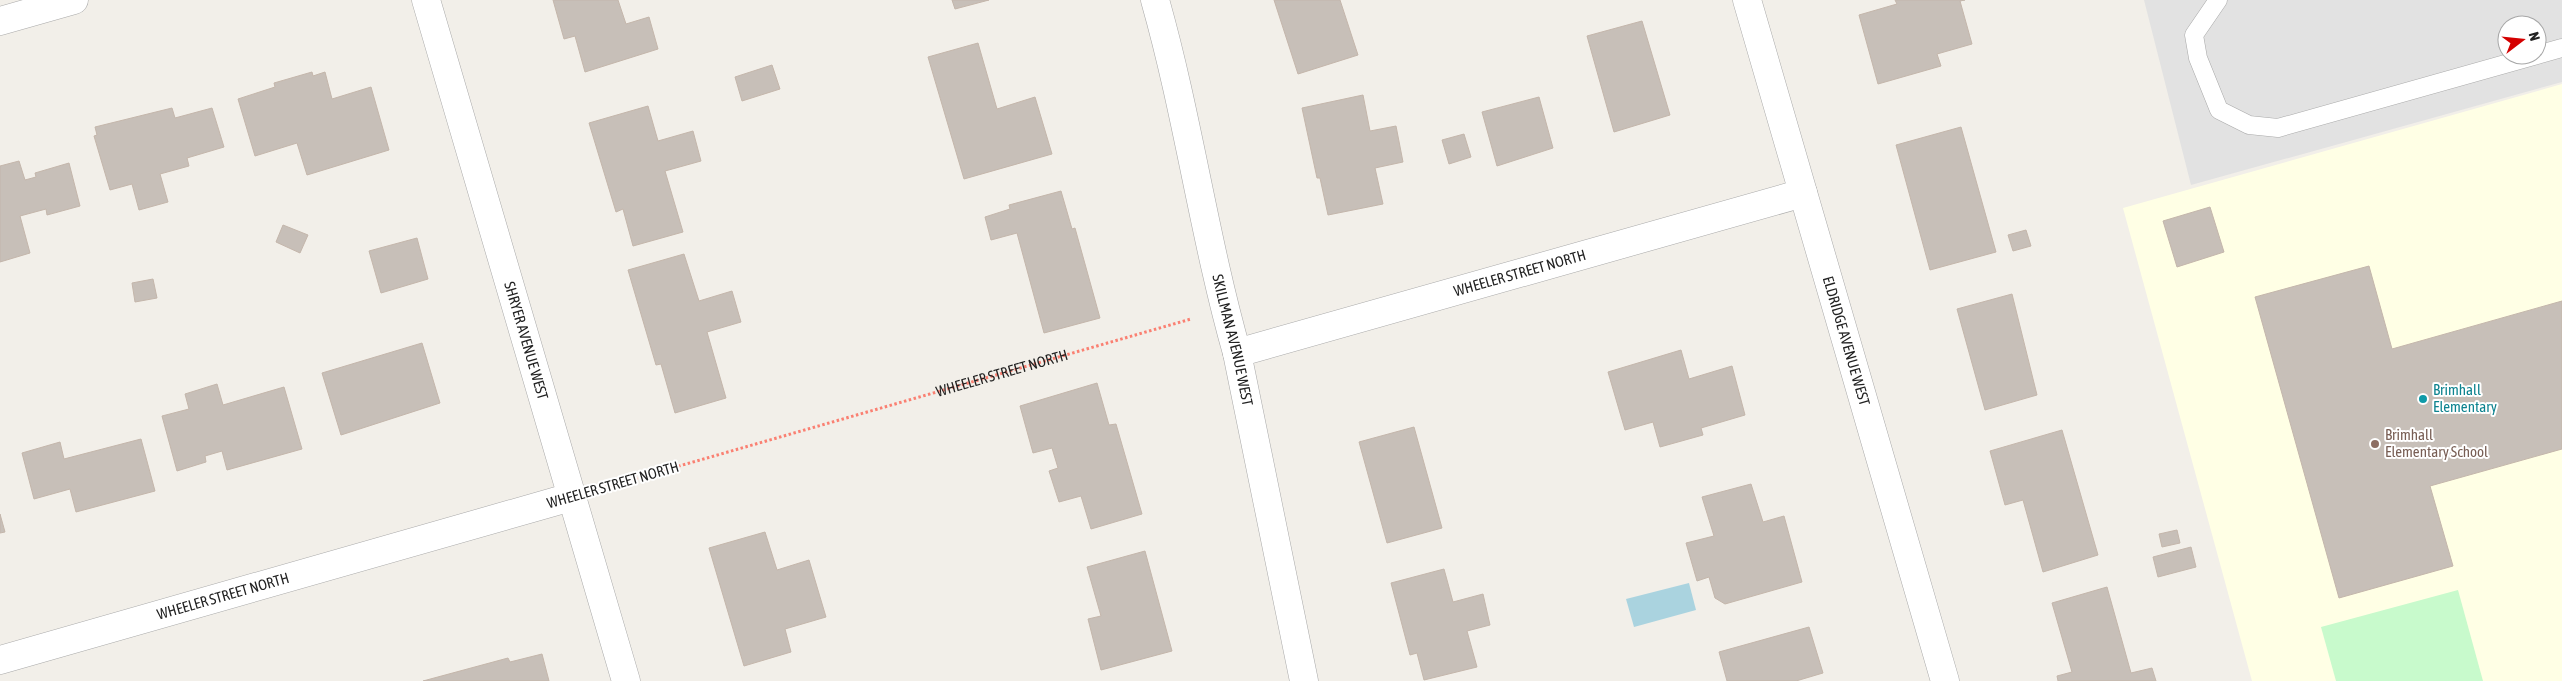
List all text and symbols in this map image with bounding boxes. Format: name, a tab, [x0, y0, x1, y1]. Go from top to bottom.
north arrow	[2497, 15, 2547, 65]
text: N	[2526, 30, 2543, 43]
street label: WHEELER STREET NORTH	[1452, 246, 1588, 299]
street label: SKILLMAN AVENUE WEST	[1209, 273, 1257, 408]
street label: ELDRIDGE AVENUE WEST	[1820, 274, 1874, 408]
street label: SHRYER AVENUE WEST	[501, 279, 552, 402]
street label: WHEELER STREET NORTH	[934, 346, 1070, 400]
place label: Brimhall Elementary	[2433, 381, 2497, 415]
marker: Brimhall Elementary	[2417, 393, 2429, 405]
place label: Brimhall Elementary School	[2385, 426, 2488, 460]
marker: Brimhall Elementary School	[2369, 438, 2381, 450]
street label: WHEELER STREET NORTH	[545, 458, 681, 511]
street label: WHEELER STREET NORTH	[155, 569, 291, 623]

